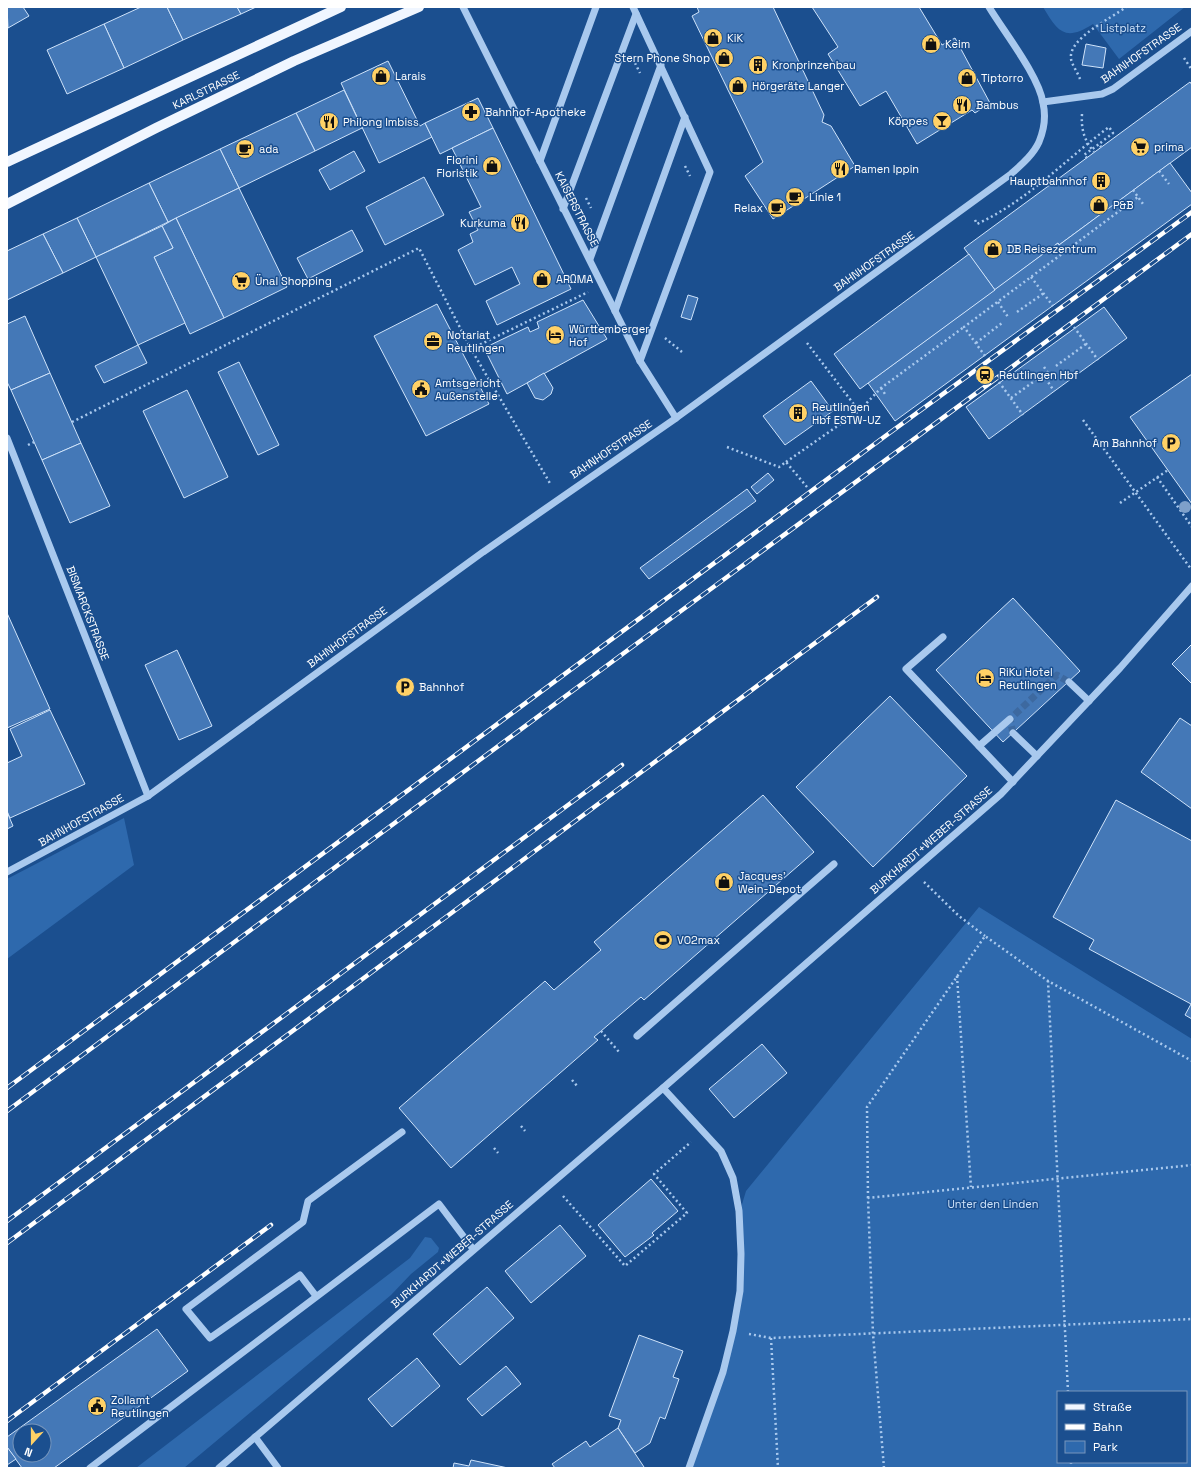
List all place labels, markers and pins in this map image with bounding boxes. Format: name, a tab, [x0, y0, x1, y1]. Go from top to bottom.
shop icon: KiK	[702, 27, 724, 49]
place label: KiK	[727, 31, 743, 45]
shop icon: Keim	[920, 33, 942, 55]
place label: Keim	[945, 37, 970, 51]
shop icon: Stern Phone Shop	[713, 47, 735, 69]
place label: Stern Phone Shop	[615, 51, 710, 65]
building icon: Kronprinzenbau	[747, 54, 769, 76]
place label: Kronprinzenbau	[772, 58, 856, 72]
shop icon: Larais	[370, 65, 392, 87]
shop icon: Tiptorro	[956, 67, 978, 89]
place label: Larais	[395, 69, 426, 83]
place label: Tiptorro	[981, 71, 1024, 85]
shop icon: Hörgeräte Langer	[727, 75, 749, 97]
place label: Hörgeräte Langer	[752, 79, 844, 93]
restaurant icon: Bambus	[951, 94, 973, 116]
place label: Bambus	[976, 98, 1019, 112]
pharmacy icon: Bahnhof-Apotheke	[460, 101, 482, 123]
place label: Bahnhof-Apotheke	[485, 105, 586, 119]
bar icon: Köppes	[931, 110, 953, 132]
restaurant icon: Philong Imbiss	[318, 111, 340, 133]
place label: Köppes	[888, 114, 928, 128]
place label: Philong Imbiss	[343, 115, 419, 129]
supermarket icon: prima	[1129, 136, 1151, 158]
cafe icon: ada	[234, 138, 256, 160]
place label: prima	[1154, 140, 1184, 154]
place label: ada	[259, 142, 279, 156]
place label: Florini Floristik	[436, 153, 478, 180]
shop icon: Florini Floristik	[481, 155, 503, 177]
restaurant icon: Ramen Ippin	[829, 158, 851, 180]
place label: Ramen Ippin	[854, 162, 919, 176]
building icon: Hauptbahnhof	[1090, 170, 1112, 192]
place label: Hauptbahnhof	[1010, 174, 1087, 188]
cafe icon: Linie 1	[784, 186, 806, 208]
place label: Linie 1	[809, 190, 841, 204]
shop icon: P&B	[1088, 194, 1110, 216]
cafe icon: Relax	[766, 197, 788, 219]
place label: P&B	[1113, 198, 1134, 212]
place label: Relax	[734, 201, 763, 215]
restaurant icon: Kurkuma	[509, 212, 531, 234]
place label: Kurkuma	[460, 216, 507, 230]
shop icon: DB Reisezentrum	[982, 238, 1004, 260]
place label: DB Reisezentrum	[1007, 242, 1096, 256]
shop icon: ARΩMA	[531, 268, 553, 290]
supermarket icon: Ünal Shopping	[230, 270, 252, 292]
place label: ARΩMA	[556, 272, 593, 286]
place label: Ünal Shopping	[255, 273, 332, 288]
place label: Württemberger Hof	[569, 322, 649, 349]
hotel icon: Württemberger Hof	[544, 324, 566, 346]
place label: Notariat Reutlingen	[447, 328, 505, 355]
office icon: Notariat Reutlingen	[422, 330, 444, 352]
station icon: Reutlingen Hbf	[974, 364, 996, 386]
place label: Reutlingen Hbf	[999, 368, 1079, 382]
place label: Amtsgericht Außenstelle	[435, 376, 501, 403]
public building icon: Amtsgericht Außenstelle	[410, 378, 432, 400]
place label: Reutlingen Hbf ESTW-UZ	[812, 400, 881, 427]
building icon: Reutlingen Hbf ESTW-UZ	[787, 402, 809, 424]
parking icon: Am Bahnhof	[1160, 432, 1182, 454]
place label: Am Bahnhof	[1093, 436, 1157, 450]
place label: RiKu Hotel Reutlingen	[999, 665, 1057, 692]
hotel icon: RiKu Hotel Reutlingen	[974, 667, 996, 689]
parking icon: Bahnhof	[394, 676, 416, 698]
place label: Bahnhof	[419, 680, 464, 694]
place label: Jacques' Wein-Depot	[738, 869, 801, 896]
shop icon: Jacques' Wein-Depot	[713, 871, 735, 893]
sports icon: VO2max	[652, 929, 674, 951]
place label: VO2max	[677, 933, 720, 947]
place label: Zollamt Reutlingen	[111, 1393, 169, 1420]
public building icon: Zollamt Reutlingen	[86, 1395, 108, 1417]

